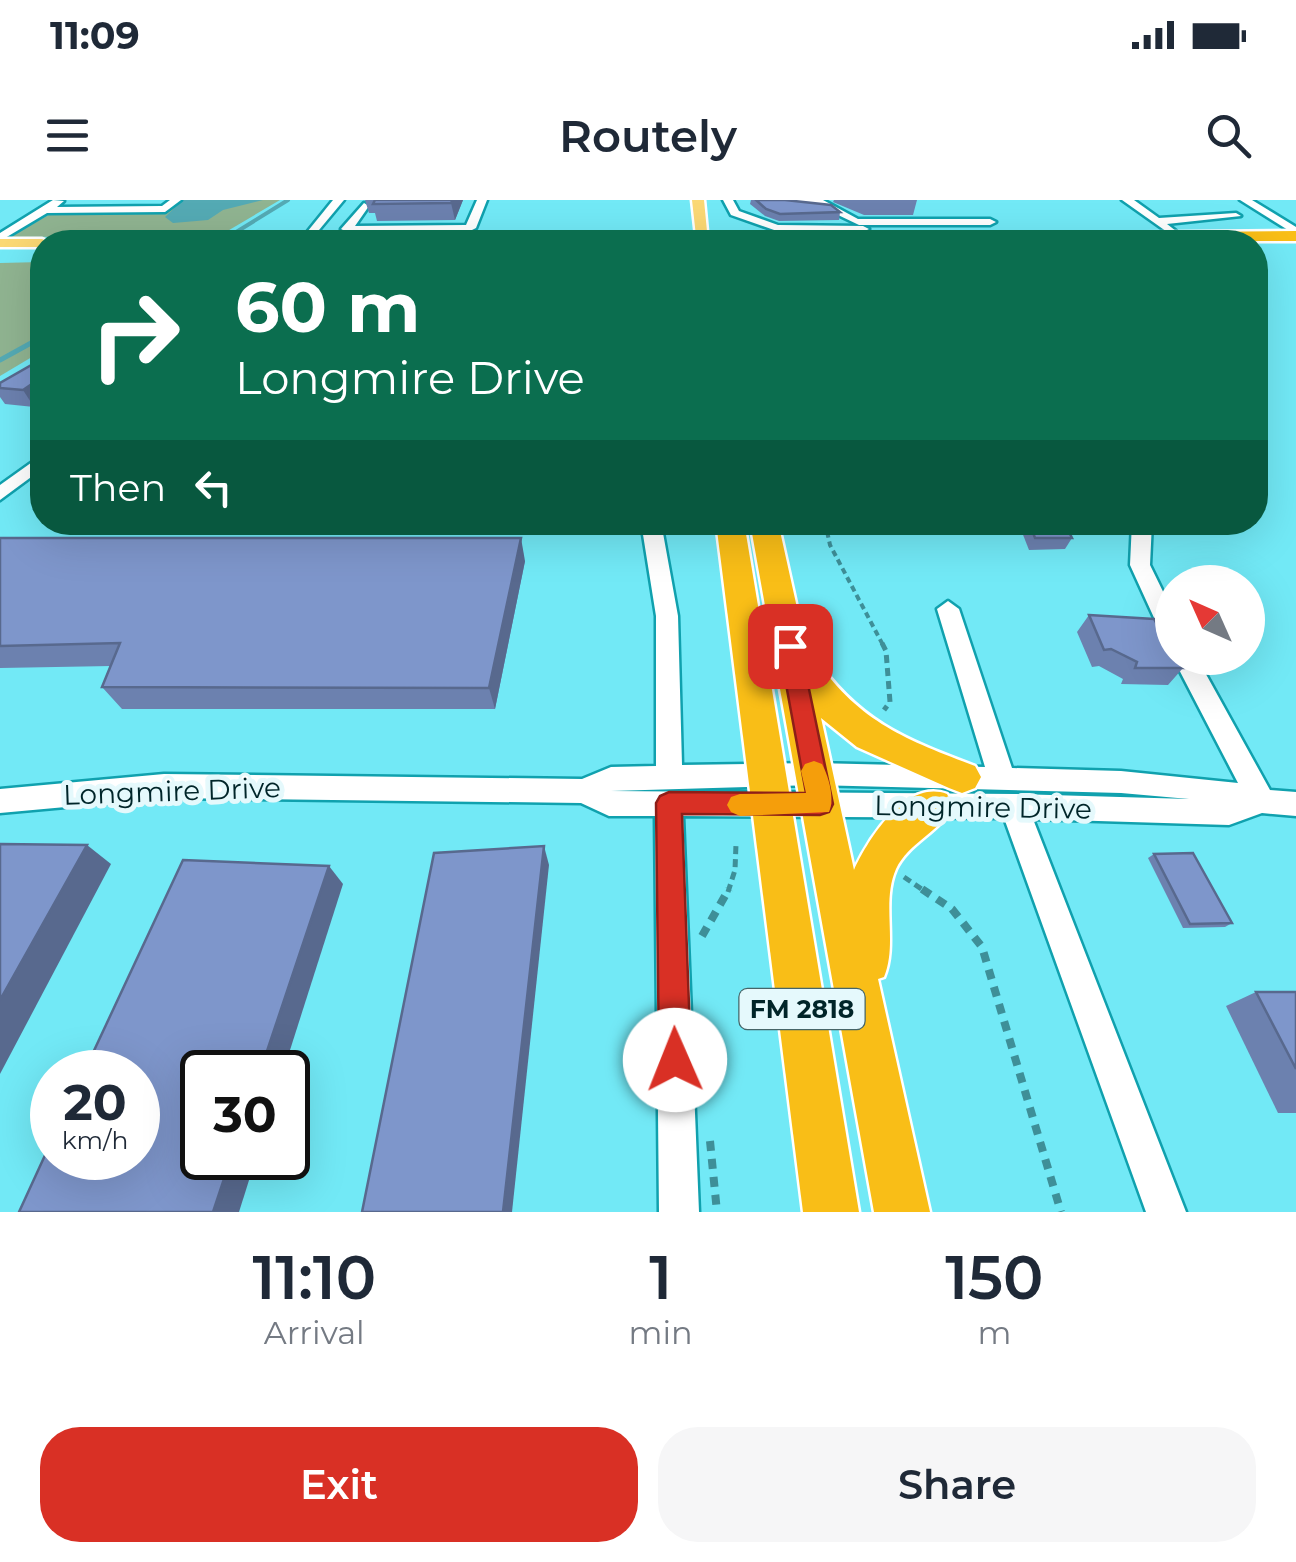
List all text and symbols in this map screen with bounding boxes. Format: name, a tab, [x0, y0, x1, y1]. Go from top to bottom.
text: 11:09	[50, 12, 140, 59]
icon: menu	[40, 108, 95, 163]
text: Routely	[559, 108, 737, 163]
icon: search	[1201, 108, 1256, 163]
text: 60 m	[235, 264, 420, 350]
icon: right	[70, 270, 200, 400]
text: Longmire Drive	[235, 350, 585, 405]
icon: left	[186, 460, 241, 515]
text: Then	[70, 464, 166, 511]
north arrow	[1155, 565, 1265, 675]
map controls	[1155, 565, 1265, 675]
pin	[748, 604, 833, 689]
icon: arrive	[763, 619, 818, 674]
street label: Longmire Drive	[63, 770, 281, 812]
street label: Longmire Drive	[874, 788, 1092, 826]
road number: FM 2818	[740, 989, 864, 1029]
position arrow	[623, 1008, 727, 1112]
speed limit sign: 30	[180, 1050, 310, 1180]
text: 20	[63, 1072, 127, 1133]
text: km/h	[62, 1125, 128, 1155]
text: 11:10	[252, 1241, 376, 1314]
text: 1	[649, 1241, 672, 1314]
text: 150	[945, 1241, 1044, 1314]
text: Arrival	[264, 1313, 365, 1352]
text: min	[629, 1313, 693, 1352]
text: m	[977, 1313, 1011, 1352]
button: Exit	[40, 1427, 638, 1542]
button: Share	[658, 1427, 1256, 1542]

